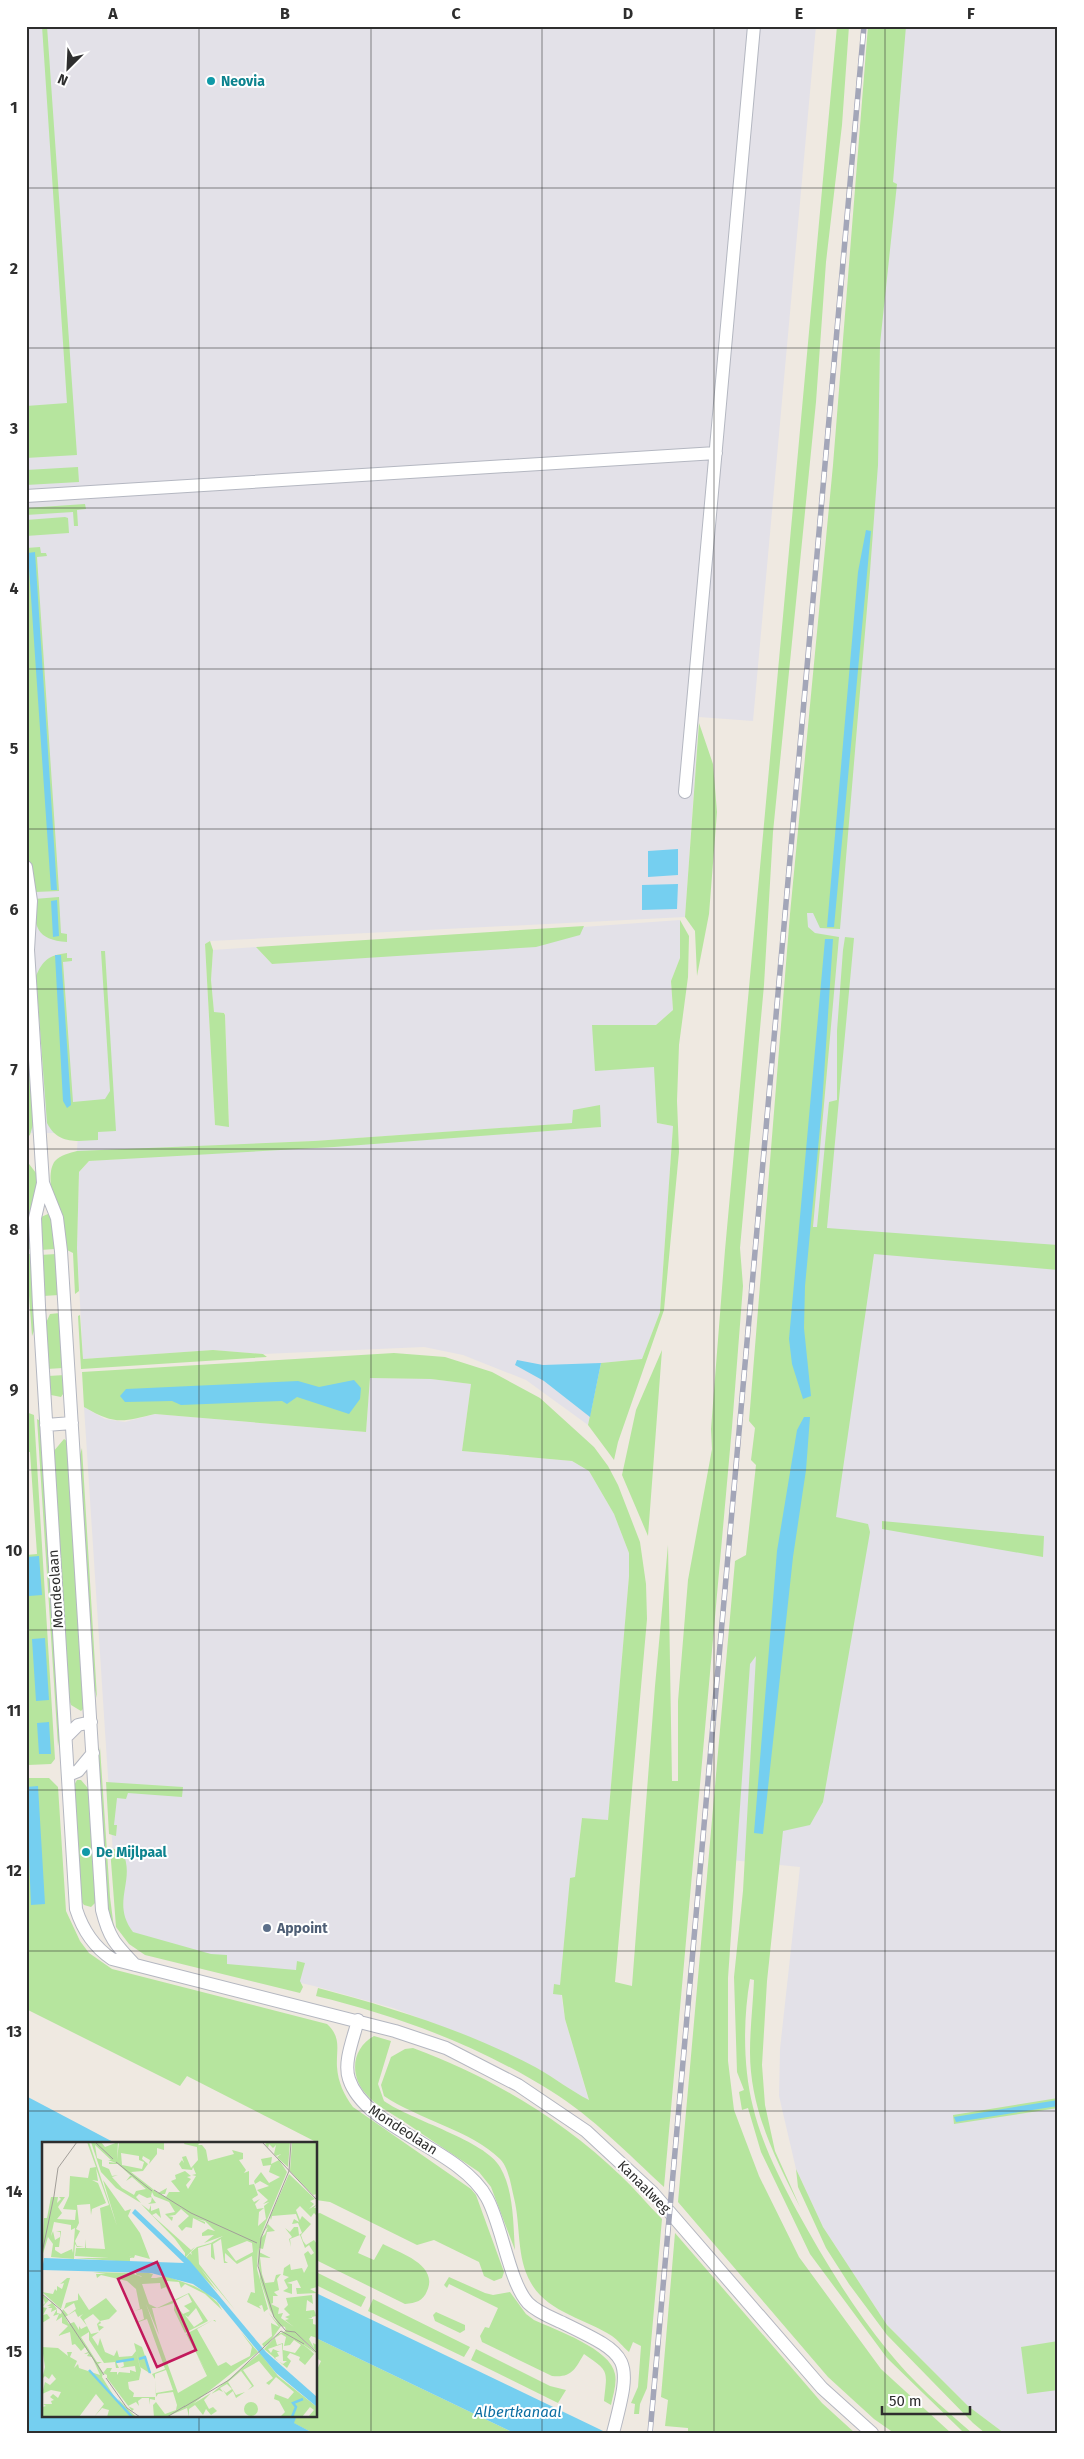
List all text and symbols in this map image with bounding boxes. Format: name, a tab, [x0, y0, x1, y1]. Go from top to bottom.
text: A	[107, 4, 118, 23]
text: B	[280, 4, 290, 23]
text: C	[451, 4, 461, 23]
text: D	[623, 4, 633, 23]
text: E	[795, 4, 803, 23]
text: F	[967, 4, 975, 23]
north arrow	[42, 42, 92, 92]
text: N	[55, 70, 71, 89]
place label: Neovia	[221, 73, 265, 90]
marker: Neovia	[205, 75, 217, 87]
text: 1	[10, 98, 18, 117]
text: 2	[10, 259, 18, 278]
text: 3	[9, 419, 18, 438]
text: 4	[9, 579, 19, 598]
text: 5	[10, 739, 19, 758]
text: 6	[9, 900, 19, 919]
text: 7	[10, 1060, 18, 1079]
text: 8	[9, 1220, 19, 1239]
text: 9	[10, 1380, 19, 1399]
text: 10	[6, 1541, 22, 1560]
street label: Mondeolaan	[45, 1549, 67, 1629]
text: 11	[7, 1701, 21, 1720]
place label: De Mijlpaal	[96, 1844, 168, 1861]
marker: De Mijlpaal	[80, 1846, 92, 1858]
text: 12	[6, 1861, 22, 1880]
place label: Appoint	[276, 1920, 328, 1937]
marker: Appoint	[261, 1922, 273, 1934]
text: 13	[6, 2022, 22, 2041]
street label: Mondeolaan	[365, 2101, 441, 2159]
inset map	[42, 2142, 318, 2416]
street label: Kanaalweg	[614, 2157, 675, 2218]
text: 14	[6, 2182, 22, 2201]
text: 15	[6, 2342, 22, 2361]
scale bar	[882, 2384, 969, 2416]
text: 50 m	[889, 2392, 922, 2410]
water label: Albertkanaal	[473, 2403, 562, 2421]

